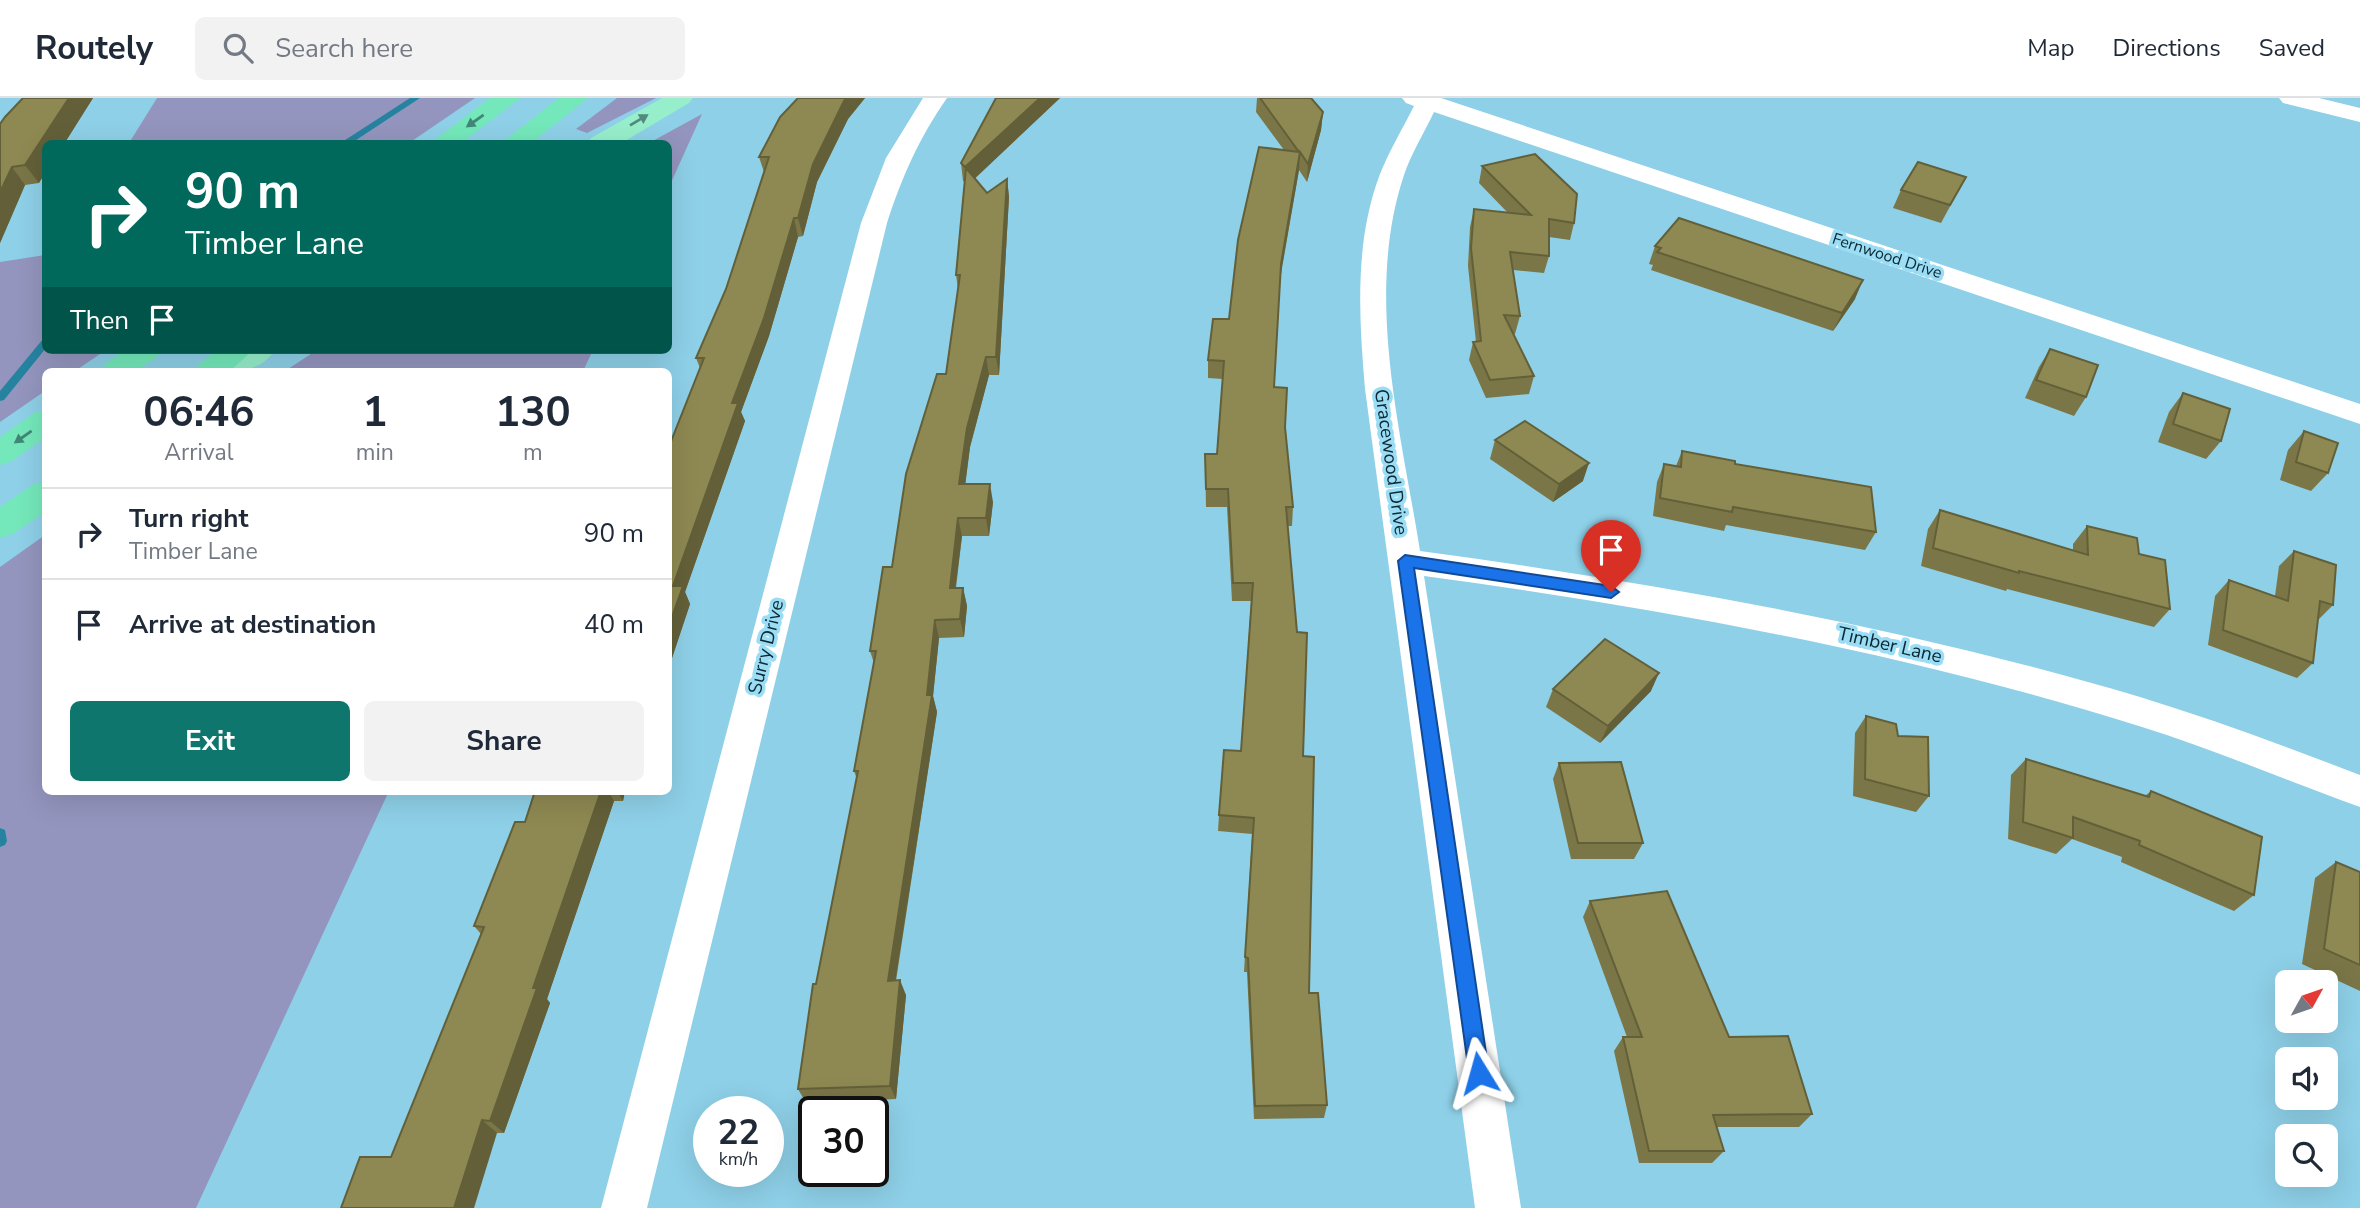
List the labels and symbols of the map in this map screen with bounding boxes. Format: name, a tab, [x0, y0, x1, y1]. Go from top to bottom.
one-way arrow	[466, 114, 484, 128]
one-way arrow	[630, 114, 649, 126]
street label: Fernwood Drive	[1829, 228, 1945, 284]
street label: Gracewood Drive	[1368, 387, 1414, 537]
one-way arrow	[14, 430, 32, 444]
pin	[1581, 520, 1641, 592]
street label: Surry Drive	[742, 597, 790, 697]
street label: Timber Lane	[1835, 620, 1945, 670]
north arrow	[2275, 970, 2338, 1032]
position arrow	[1442, 1036, 1516, 1110]
speed limit sign: 30	[798, 1096, 889, 1187]

